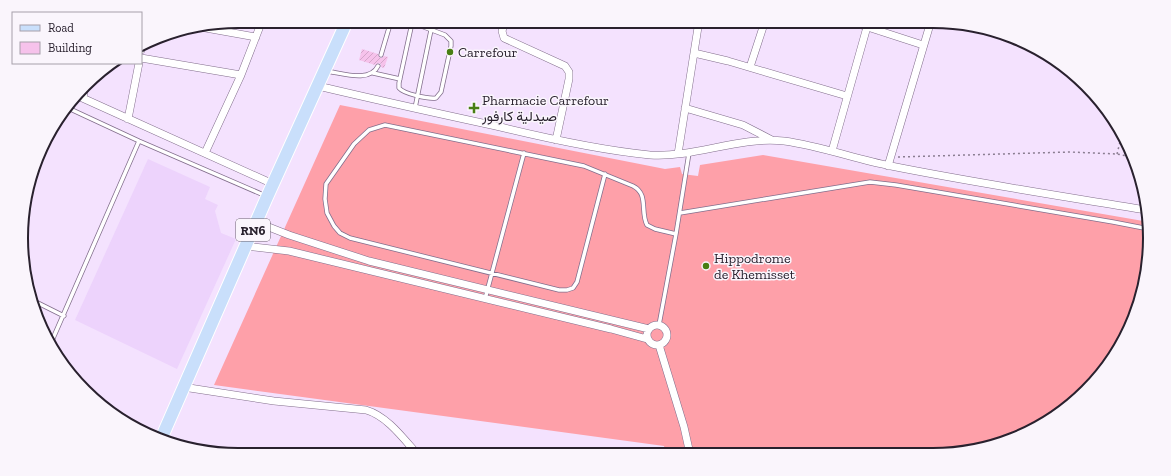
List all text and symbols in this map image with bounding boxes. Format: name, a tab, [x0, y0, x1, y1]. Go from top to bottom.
legend	[12, 12, 142, 64]
text: Road	[48, 21, 74, 35]
text: Building	[48, 41, 92, 55]
place label: Carrefour	[458, 44, 518, 61]
marker: Carrefour	[445, 47, 455, 57]
place label: Pharmacie Carrefour صيدلية كارفور	[481, 92, 609, 125]
marker: Pharmacie Carrefour صيدلية كارفور	[469, 103, 479, 113]
road number: RN6	[236, 219, 270, 241]
place label: Hippodrome de Khemisset	[714, 250, 796, 283]
marker: Hippodrome de Khemisset	[701, 261, 711, 271]

